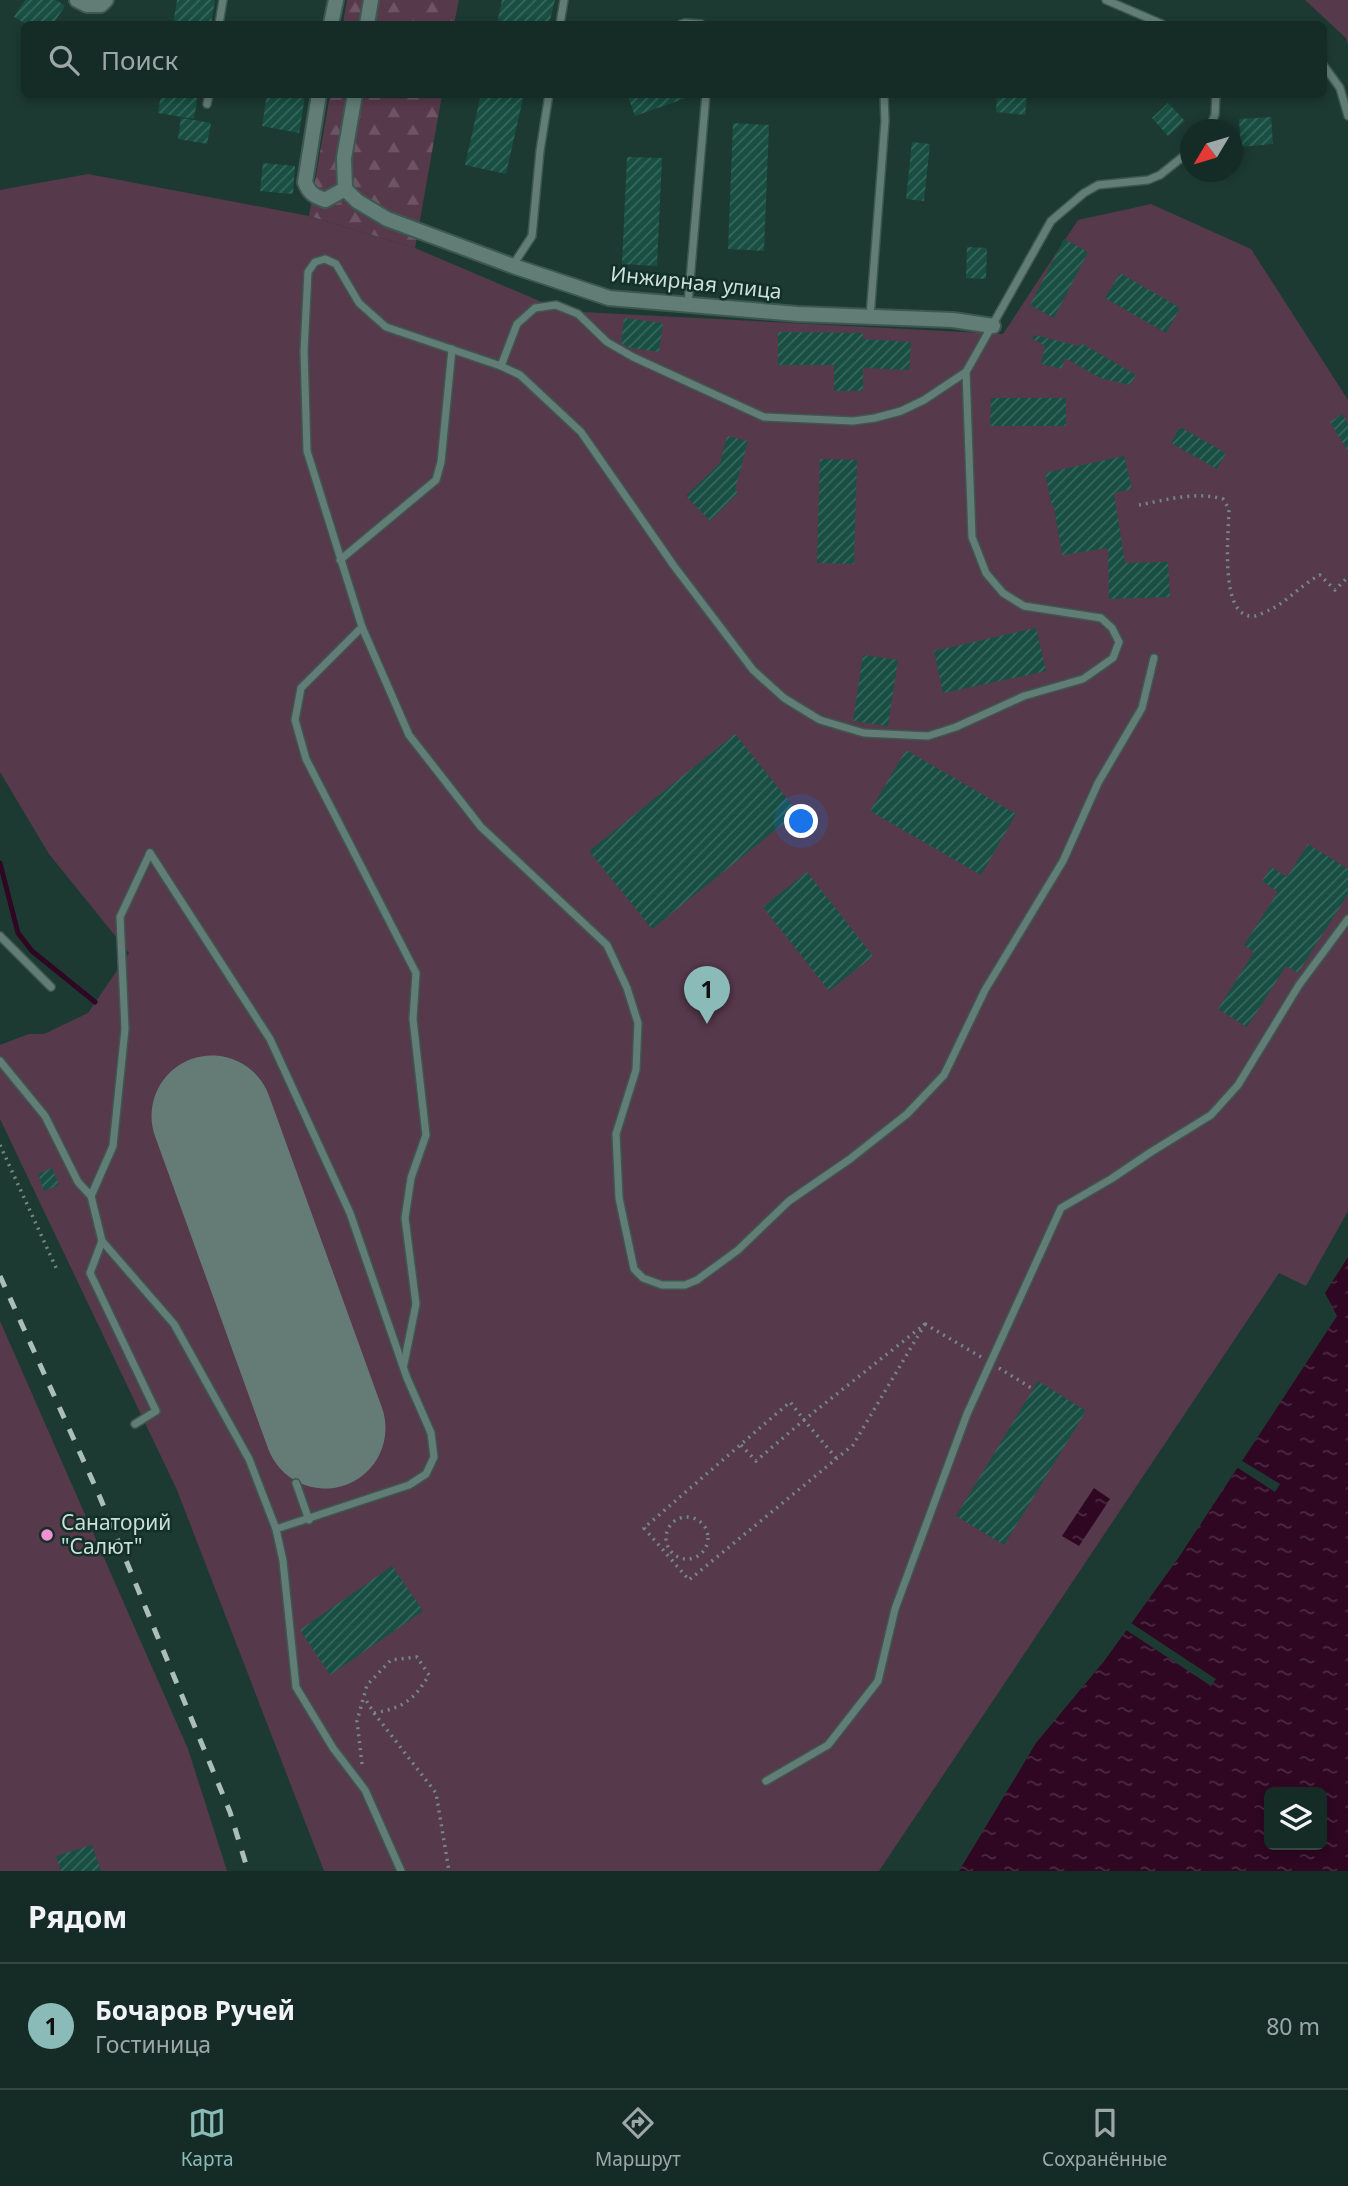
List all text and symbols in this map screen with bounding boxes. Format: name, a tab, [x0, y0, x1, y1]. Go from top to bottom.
search box	[21, 21, 1327, 98]
icon: search	[45, 41, 83, 79]
text: Поиск	[101, 42, 178, 78]
north arrow	[1180, 119, 1243, 182]
street label: Инжирная улица	[609, 259, 783, 305]
your location	[784, 804, 818, 838]
pin: 1	[684, 966, 730, 1024]
place label: Санаторий "Салют"	[61, 1508, 171, 1560]
marker: Санаторий "Салют"	[39, 1527, 55, 1543]
map controls	[1264, 1787, 1327, 1850]
button: layers	[1264, 1787, 1327, 1850]
text: Рядом	[28, 1896, 127, 1937]
text: Бочаров Ручей	[95, 1992, 295, 2028]
text: 1	[44, 2010, 58, 2042]
text: 80 m	[1266, 2010, 1320, 2042]
text: Гостиница	[95, 2028, 211, 2060]
tab: Карта	[181, 2104, 234, 2172]
tab: Маршрут	[595, 2104, 681, 2172]
tab: Сохранённые	[1042, 2104, 1167, 2172]

